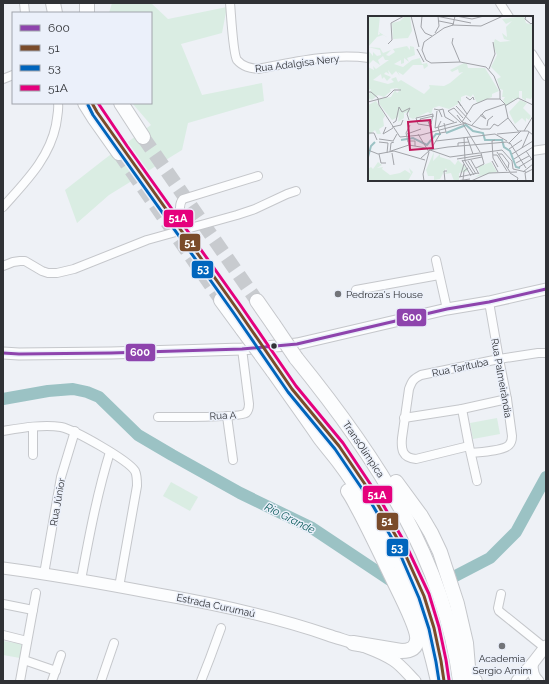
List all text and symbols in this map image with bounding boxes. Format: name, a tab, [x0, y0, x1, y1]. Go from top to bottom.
legend	[12, 12, 152, 104]
inset map	[368, 16, 533, 181]
text: 600	[48, 21, 70, 35]
text: 51	[48, 41, 60, 55]
street label: Rua Adalgisa Nery	[254, 53, 340, 74]
text: 53	[48, 61, 61, 75]
text: 51A	[48, 81, 68, 95]
line badge: 51A	[163, 209, 194, 228]
text: 51A	[169, 212, 188, 225]
line badge: 51	[179, 233, 201, 252]
text: 51	[184, 237, 196, 250]
line badge: 53	[191, 260, 214, 279]
text: 53	[197, 263, 209, 276]
marker: Pedroza's House	[333, 289, 343, 299]
place label: Pedroza's House	[346, 289, 423, 300]
line badge: 600	[396, 308, 427, 327]
text: 600	[402, 311, 422, 324]
street label: Rua Palmeirândia	[489, 337, 514, 419]
unlabelled marker	[269, 341, 279, 351]
line badge: 600	[125, 343, 156, 362]
text: 600	[130, 346, 150, 359]
street label: Rua Tarituba	[431, 356, 489, 379]
street label: Rua A	[209, 409, 237, 422]
street label: TransOlímpica	[341, 419, 387, 480]
street label: Rua Júnior	[48, 477, 67, 527]
line badge: 51A	[362, 485, 393, 504]
text: 51A	[368, 489, 387, 502]
water label: Rio Grande	[262, 500, 317, 537]
line badge: 51	[376, 512, 399, 531]
text: 51	[381, 515, 393, 528]
line badge: 53	[386, 538, 409, 557]
text: 53	[391, 542, 403, 555]
street label: Estrada Curumaú	[176, 592, 256, 619]
marker: Academia Sergio Amim	[497, 641, 507, 651]
place label: Academia Sergio Amim	[472, 653, 532, 676]

